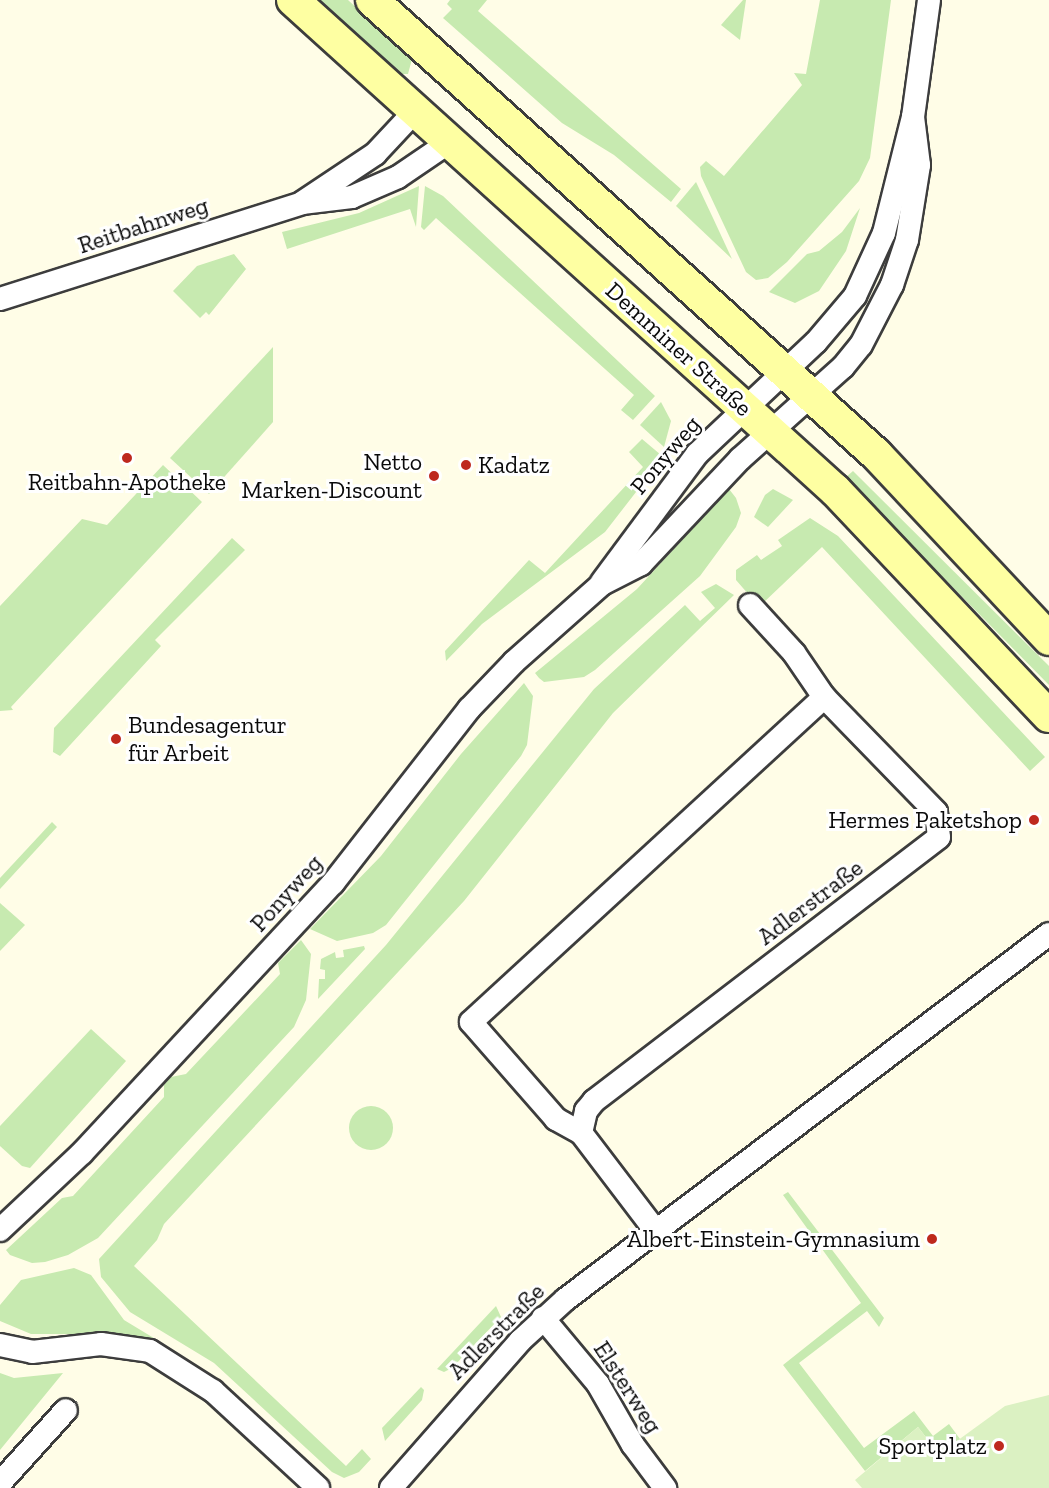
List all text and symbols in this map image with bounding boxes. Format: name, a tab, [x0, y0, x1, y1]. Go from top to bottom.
street label: Reitbahnweg	[74, 190, 212, 260]
street label: Demminer Straße	[600, 276, 758, 422]
street label: Ponyweg	[624, 410, 706, 500]
place label: Netto Marken-Discount	[241, 448, 422, 504]
marker: Reitbahn-Apotheke	[120, 451, 134, 465]
place label: Kadatz	[478, 451, 550, 479]
marker: Kadatz	[459, 458, 473, 472]
place label: Reitbahn-Apotheke	[28, 468, 226, 496]
marker: Netto Marken-Discount	[427, 469, 441, 483]
place label: Bundesagentur für Arbeit	[128, 711, 287, 767]
marker: Bundesagentur für Arbeit	[109, 732, 123, 746]
place label: Hermes Paketshop	[828, 806, 1022, 834]
marker: Hermes Paketshop	[1027, 813, 1041, 827]
street label: Ponyweg	[244, 849, 328, 937]
street label: Adlerstraße	[752, 853, 868, 951]
place label: Albert-Einstein-Gymnasium	[627, 1225, 920, 1253]
marker: Albert-Einstein-Gymnasium	[925, 1232, 939, 1246]
street label: Adlerstraße	[442, 1277, 550, 1385]
street label: Elsterweg	[588, 1336, 668, 1438]
place label: Sportplatz	[878, 1432, 987, 1460]
marker: Sportplatz	[992, 1439, 1006, 1453]

